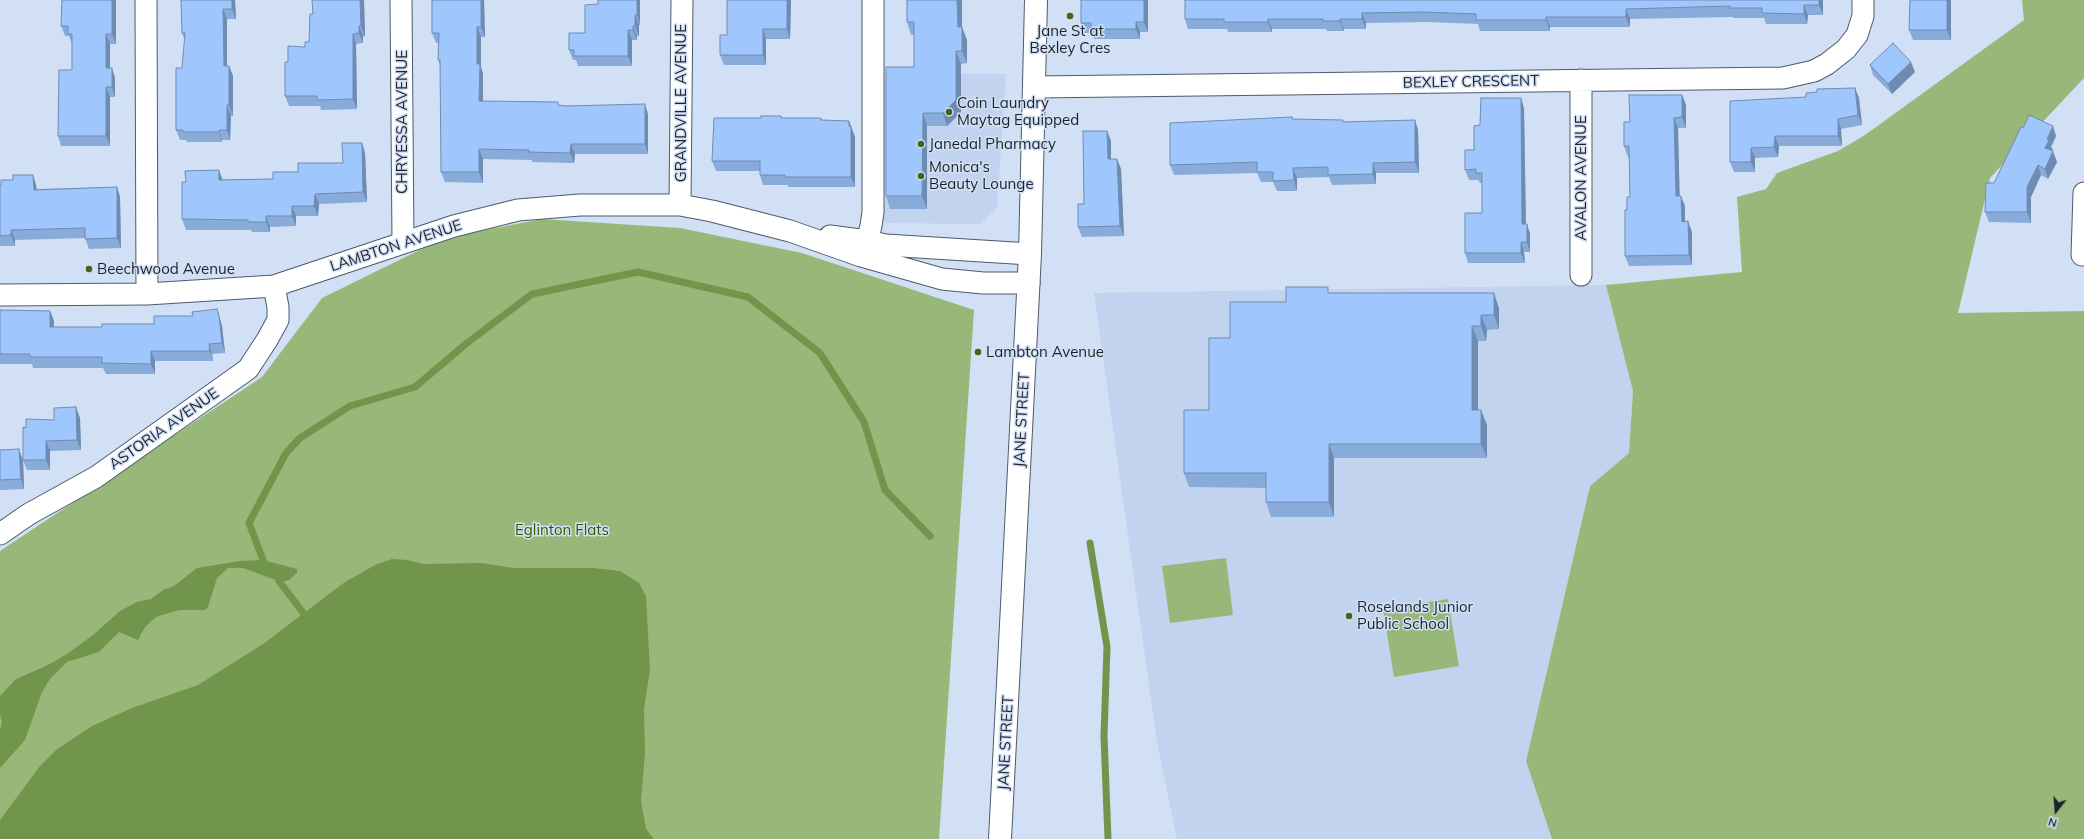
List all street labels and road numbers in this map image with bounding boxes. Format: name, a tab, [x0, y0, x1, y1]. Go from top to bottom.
street label: GRANDVILLE AVENUE	[672, 24, 690, 182]
street label: CHRYESSA AVENUE	[393, 50, 411, 194]
street label: BEXLEY CRESCENT	[1403, 72, 1539, 92]
street label: AVALON AVENUE	[1572, 115, 1590, 241]
street label: LAMBTON AVENUE	[328, 216, 464, 276]
street label: JANE STREET	[1011, 372, 1033, 468]
street label: ASTORIA AVENUE	[106, 384, 222, 474]
street label: JANE STREET	[995, 695, 1017, 791]

